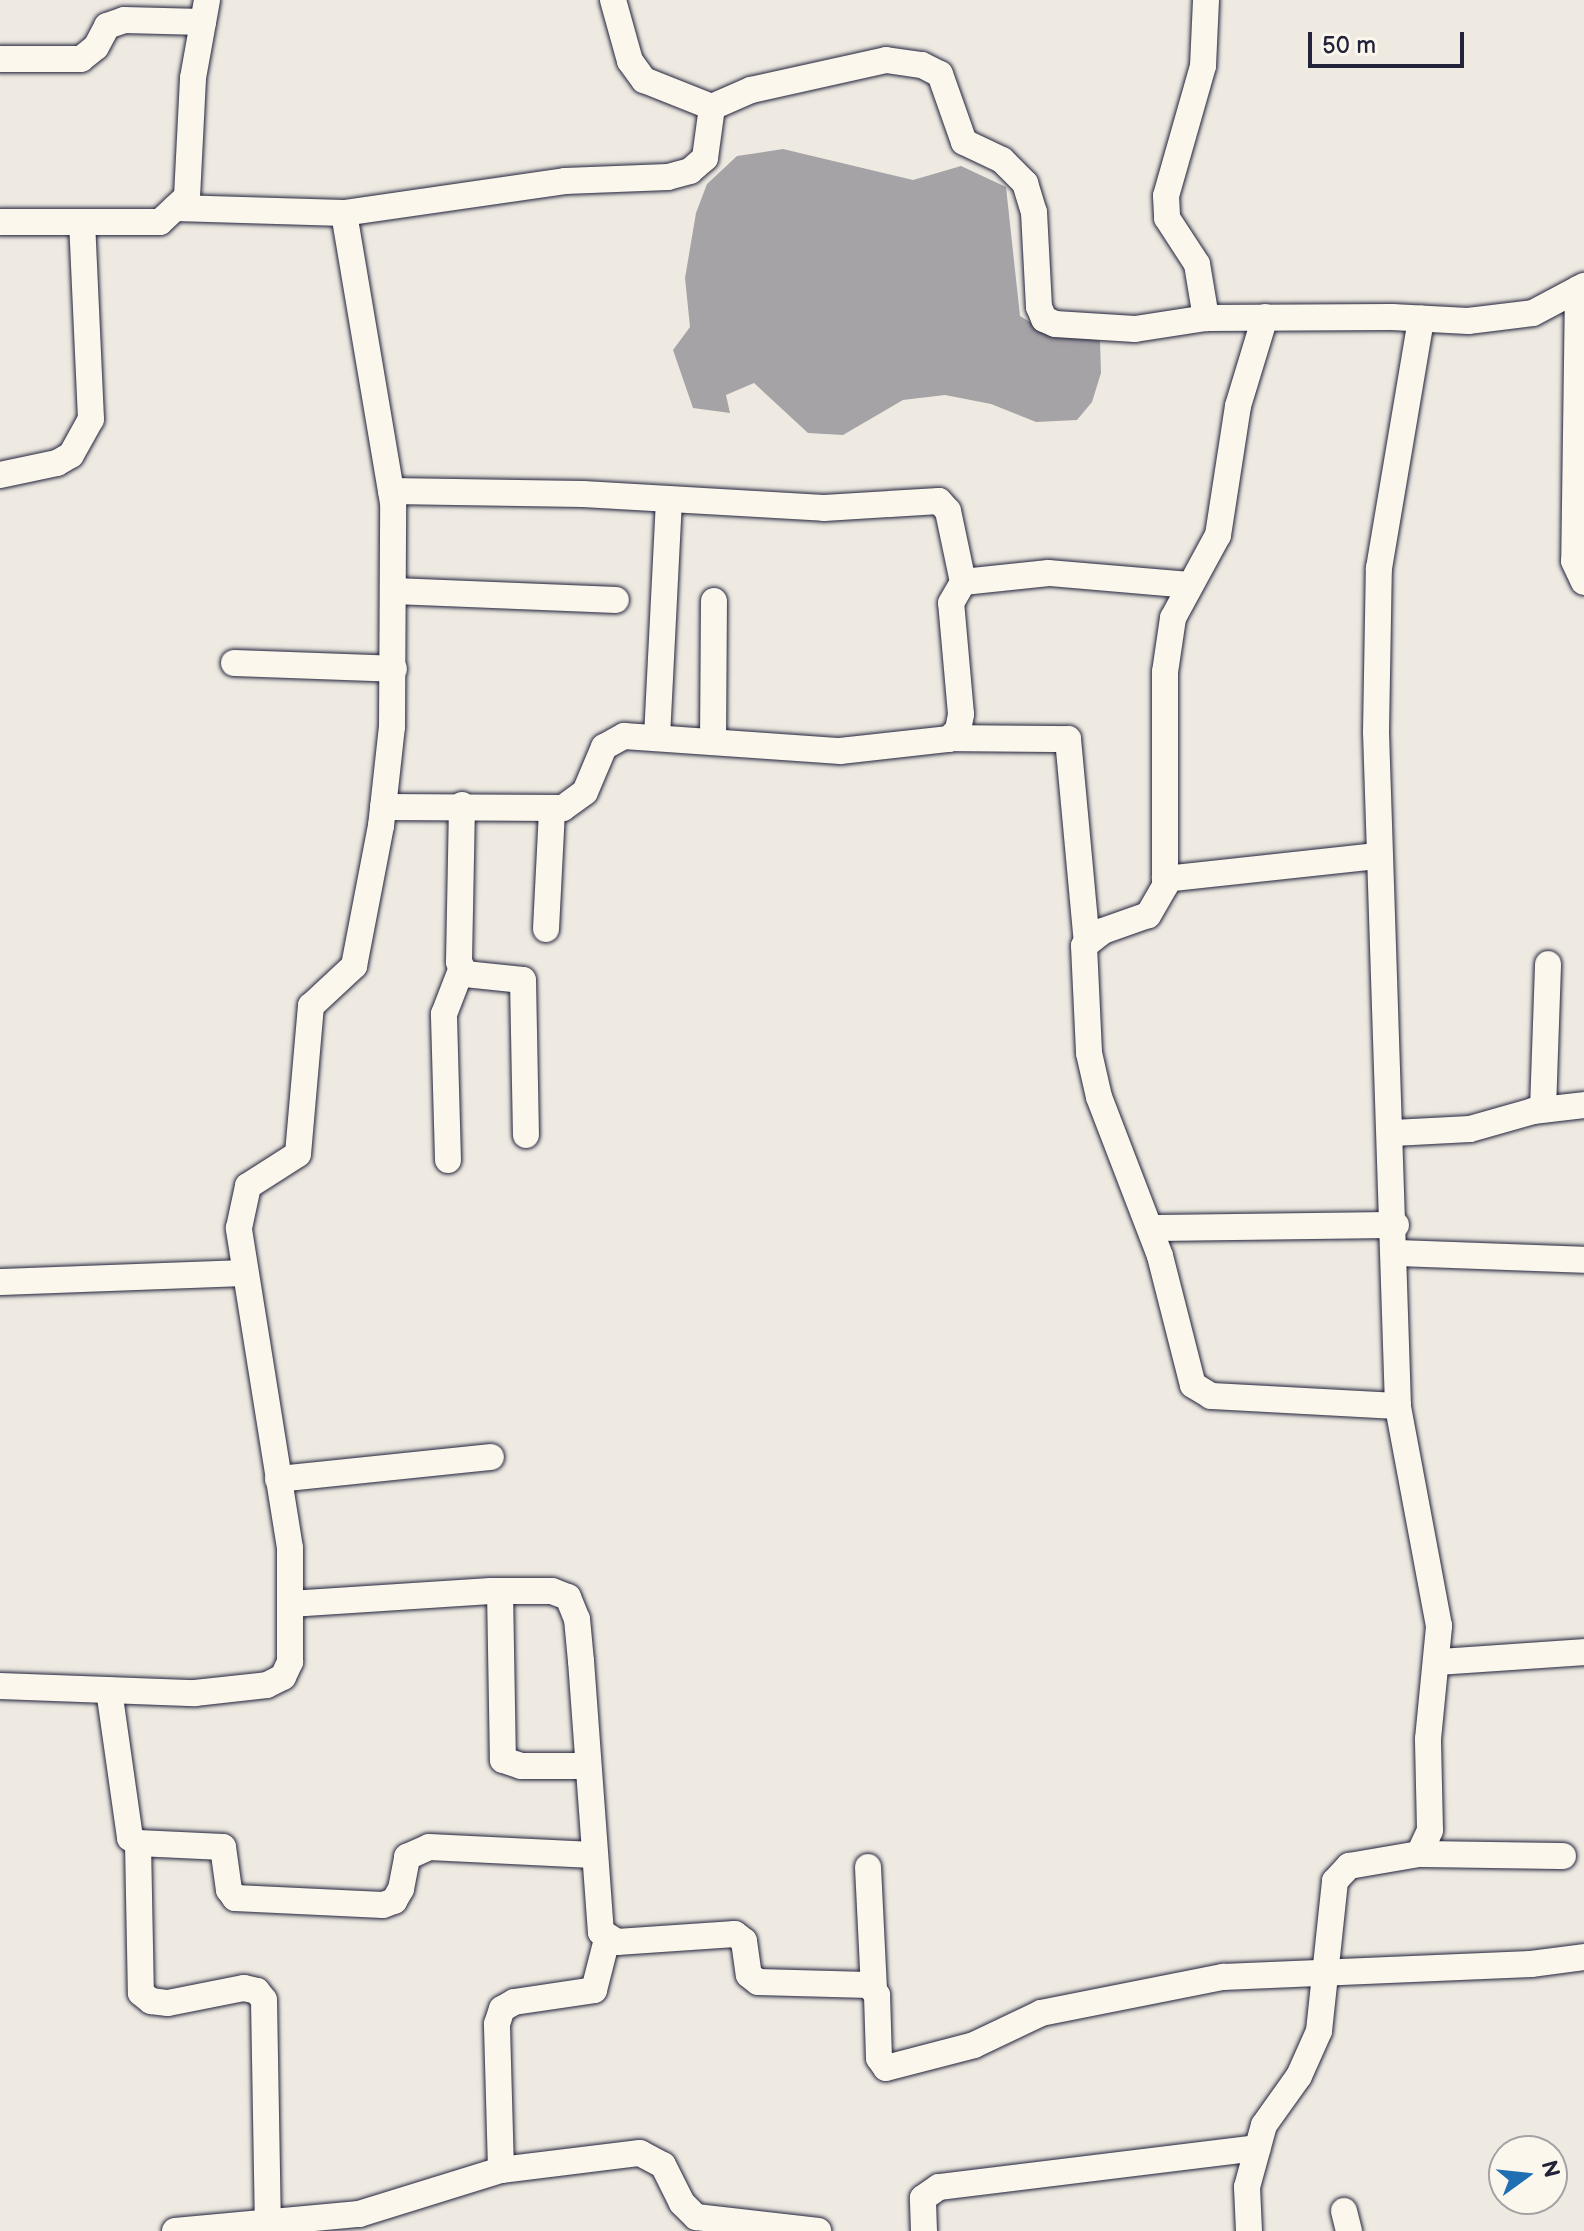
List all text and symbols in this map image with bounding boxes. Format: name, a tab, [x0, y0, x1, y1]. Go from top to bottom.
scale bar	[1312, 16, 1468, 66]
text: 50 m	[1322, 31, 1376, 60]
north arrow	[1488, 2135, 1568, 2215]
text: N	[1535, 2158, 1565, 2181]

